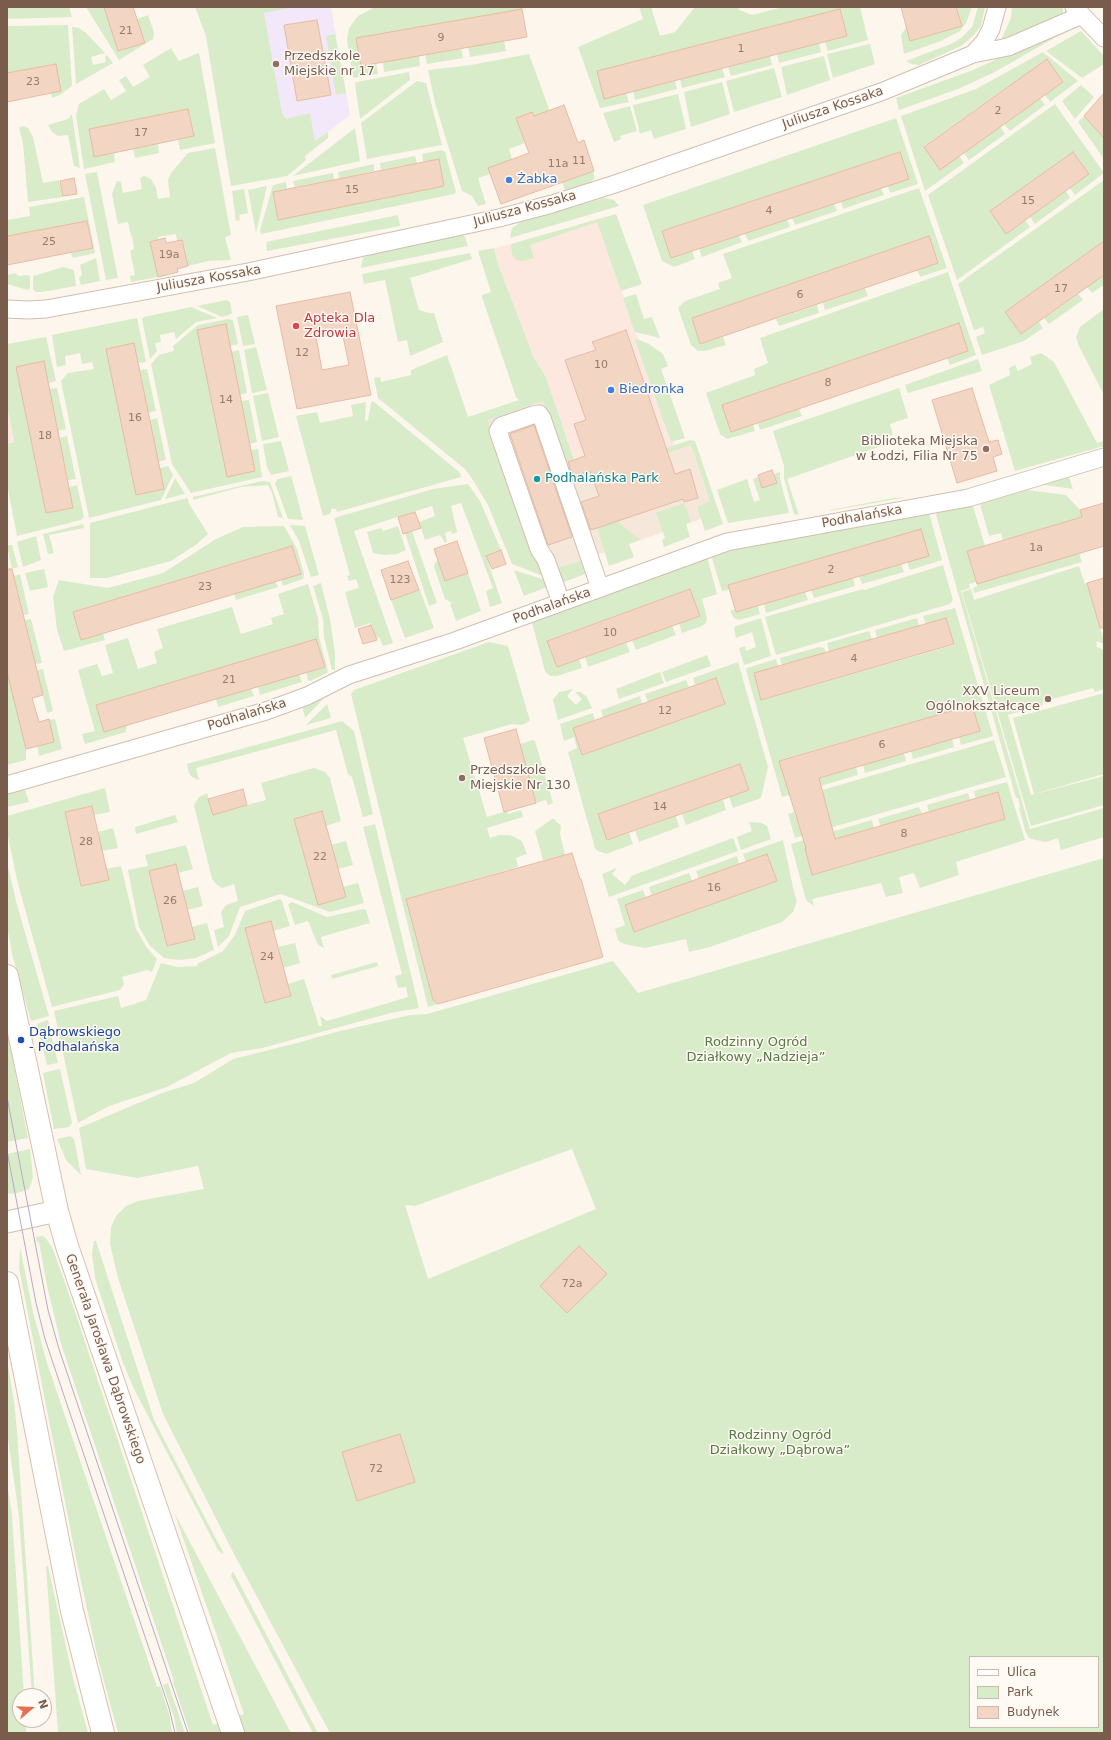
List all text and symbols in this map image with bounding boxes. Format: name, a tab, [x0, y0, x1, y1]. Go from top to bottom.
house number: 21	[119, 24, 133, 38]
house number: 9	[438, 31, 444, 45]
house number: 1	[738, 42, 744, 56]
place label: Przedszkole Miejskie nr 17	[284, 49, 375, 80]
marker: Przedszkole Miejskie nr 17	[271, 59, 281, 69]
house number: 23	[26, 75, 40, 89]
street label: Juliusza Kossaka	[780, 83, 886, 133]
house number: 2	[995, 104, 1001, 118]
house number: 17	[134, 126, 148, 140]
house number: 11	[572, 154, 586, 168]
house number: 11a	[548, 157, 568, 171]
place label: Żabka	[517, 172, 557, 188]
marker: Żabka	[504, 175, 514, 185]
house number: 15	[345, 183, 359, 197]
street label: Juliusza Kossaka	[472, 188, 578, 230]
house number: 15	[1021, 194, 1035, 208]
house number: 4	[766, 204, 772, 218]
house number: 25	[42, 235, 56, 249]
house number: 19a	[159, 248, 179, 262]
street label: Juliusza Kossaka	[156, 262, 262, 296]
house number: 17	[1054, 282, 1068, 296]
house number: 6	[797, 288, 803, 302]
place label: Apteka Dla Zdrowia	[304, 311, 375, 342]
marker: Apteka Dla Zdrowia	[291, 321, 301, 331]
house number: 12	[295, 346, 309, 360]
house number: 10	[594, 358, 608, 372]
house number: 8	[825, 376, 831, 390]
place label: Biedronka	[619, 382, 684, 398]
marker: Biedronka	[606, 385, 616, 395]
house number: 14	[219, 393, 233, 407]
house number: 16	[128, 411, 142, 425]
house number: 18	[38, 429, 52, 443]
place label: Biblioteka Miejska w Łodzi, Filia Nr 75	[856, 434, 978, 465]
marker: Biblioteka Miejska w Łodzi, Filia Nr 75	[981, 444, 991, 454]
place label: Podhalańska Park	[545, 471, 659, 487]
marker: Podhalańska Park	[532, 474, 542, 484]
street label: Podhalańska	[820, 502, 904, 532]
house number: 1a	[1029, 541, 1043, 555]
house number: 2	[828, 563, 834, 577]
house number: 123	[390, 573, 410, 587]
house number: 23	[198, 580, 212, 594]
street label: Podhalańska	[511, 585, 593, 627]
house number: 10	[603, 626, 617, 640]
house number: 4	[851, 652, 857, 666]
house number: 21	[222, 673, 236, 687]
place label: XXV Liceum Ogólnokształcące	[926, 684, 1040, 715]
marker: XXV Liceum Ogólnokształcące	[1043, 694, 1053, 704]
street label: Podhalańska	[206, 696, 288, 734]
house number: 12	[658, 704, 672, 718]
house number: 6	[879, 738, 885, 752]
place label: Przedszkole Miejskie Nr 130	[470, 763, 570, 794]
marker: Przedszkole Miejskie Nr 130	[457, 773, 467, 783]
house number: 14	[653, 800, 667, 814]
house number: 8	[901, 827, 907, 841]
house number: 28	[79, 835, 93, 849]
house number: 22	[313, 850, 327, 864]
house number: 16	[707, 881, 721, 895]
house number: 26	[163, 894, 177, 908]
house number: 24	[260, 950, 274, 964]
place label: Dąbrowskiego - Podhalańska	[29, 1025, 121, 1056]
marker: Dąbrowskiego - Podhalańska	[16, 1035, 26, 1045]
park label: Rodzinny Ogród Działkowy „Nadzieja”	[686, 1035, 826, 1066]
street label: Generała Jarosława Dąbrowskiego	[62, 1252, 148, 1466]
house number: 72a	[562, 1277, 582, 1291]
park label: Rodzinny Ogród Działkowy „Dąbrowa”	[710, 1428, 850, 1459]
house number: 72	[369, 1462, 383, 1476]
legend	[969, 1656, 1099, 1728]
text: Ulica	[1007, 1665, 1036, 1679]
text: Park	[1007, 1685, 1033, 1699]
north arrow	[12, 1688, 52, 1728]
text: N	[35, 1698, 51, 1711]
text: Budynek	[1007, 1705, 1060, 1719]

